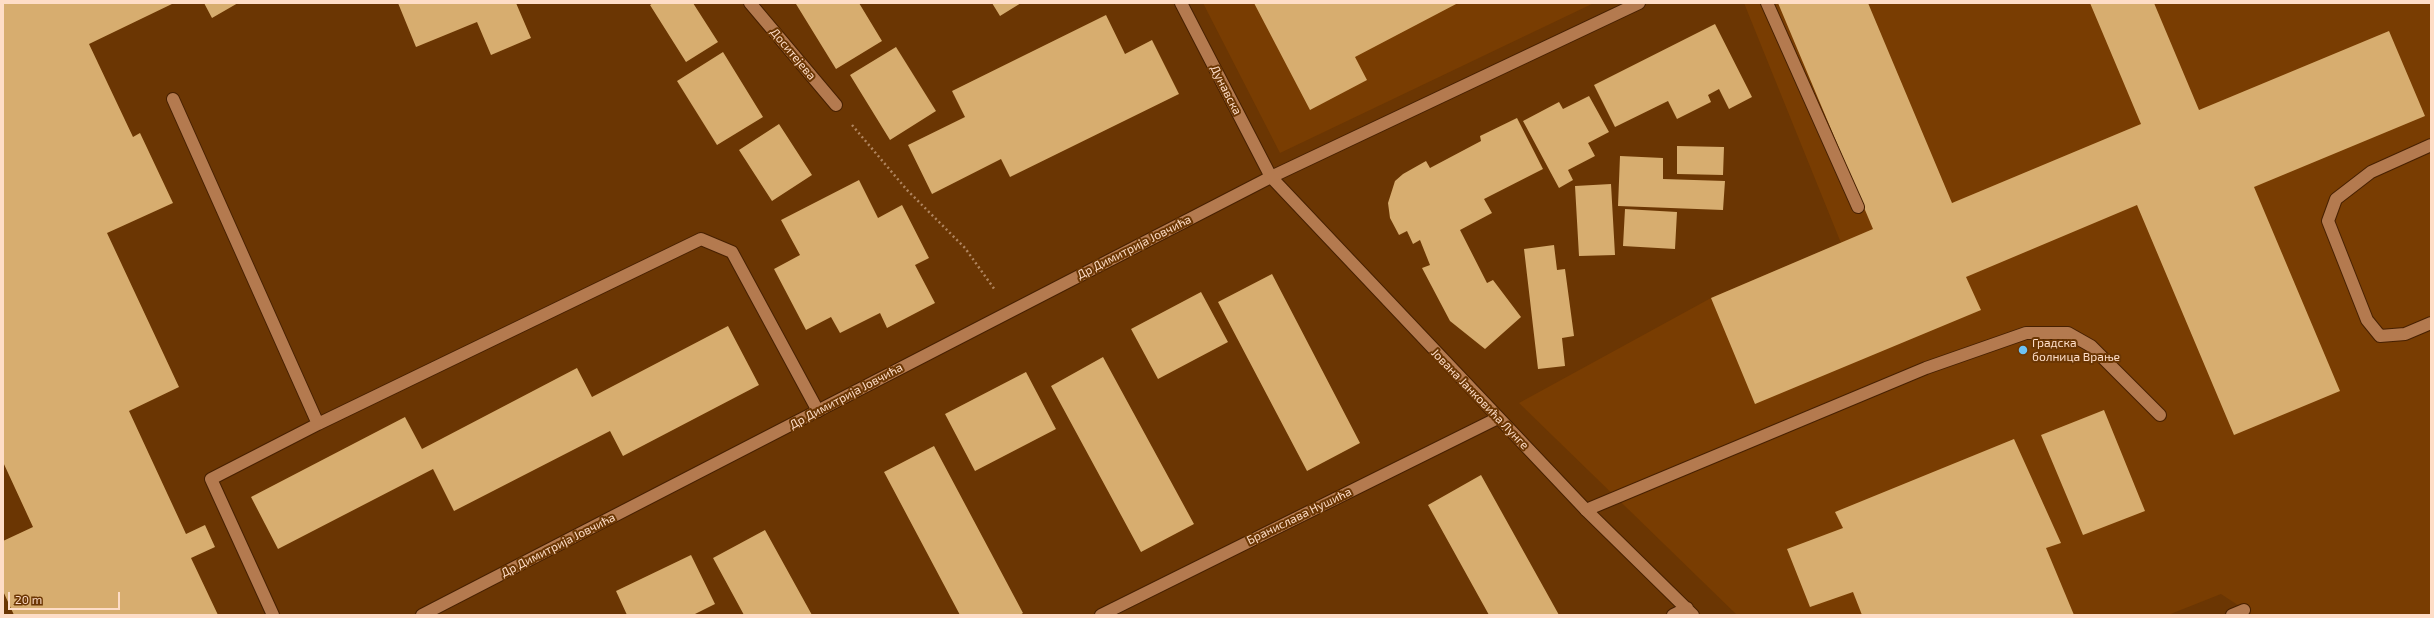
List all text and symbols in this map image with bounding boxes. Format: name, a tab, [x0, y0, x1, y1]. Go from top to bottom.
street label: Доситејева	[767, 25, 819, 83]
street label: Дунавска	[1207, 63, 1245, 117]
street label: Др Димитрија Јовчића	[1074, 212, 1194, 282]
place label: Градска болница Врање	[2032, 336, 2120, 364]
marker: Градска болница Врање	[2017, 344, 2029, 356]
street label: Јована Јанковића Лунге	[1428, 346, 1532, 452]
street label: Др Димитрија Јовчића	[787, 360, 905, 432]
street label: Бранислава Нушића	[1244, 484, 1354, 548]
street label: Др Димитрија Јовчића	[498, 510, 618, 580]
scale bar	[10, 584, 122, 610]
text: 20 m	[15, 592, 42, 606]

